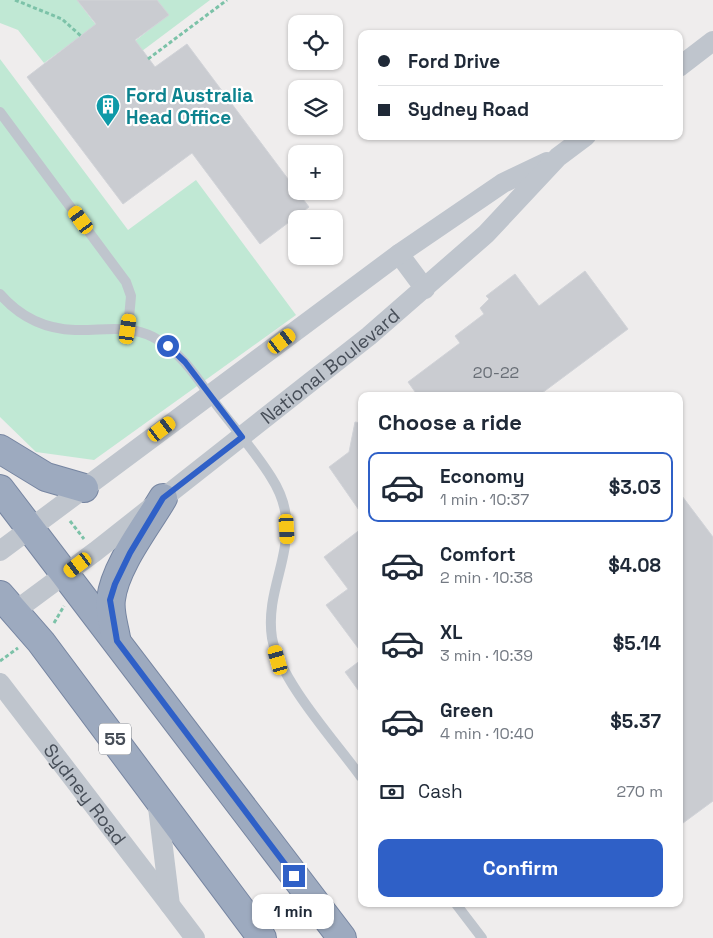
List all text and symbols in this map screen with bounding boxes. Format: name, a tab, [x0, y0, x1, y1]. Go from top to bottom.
map controls	[288, 15, 343, 265]
button: locate	[288, 15, 343, 70]
text: Ford Drive	[408, 49, 500, 74]
button: layers	[288, 80, 343, 135]
place label: Ford Australia Head Office	[126, 83, 253, 130]
building icon: Ford Australia Head Office	[95, 93, 121, 127]
text: Sydney Road	[408, 97, 529, 122]
button: +	[288, 145, 343, 200]
car	[66, 203, 95, 237]
button: −	[288, 210, 343, 265]
street label: National Boulevard	[255, 303, 405, 430]
car	[118, 313, 137, 345]
car	[265, 326, 298, 356]
route start	[157, 335, 179, 357]
house number: 20-22	[473, 362, 519, 383]
text: Choose a ride	[378, 408, 522, 436]
car	[145, 414, 178, 444]
text: Economy	[440, 464, 524, 489]
icon: car	[380, 465, 425, 510]
text: $3.03	[609, 475, 661, 500]
text: 1 min · 10:37	[440, 489, 529, 510]
car	[278, 514, 295, 544]
text: Comfort	[440, 542, 516, 567]
icon: car	[380, 543, 425, 588]
car	[61, 550, 94, 580]
text: $4.08	[608, 553, 661, 578]
text: 2 min · 10:38	[440, 567, 533, 588]
text: XL	[440, 620, 463, 645]
icon: car	[380, 621, 425, 666]
text: $5.14	[613, 631, 661, 656]
car	[266, 644, 289, 676]
text: 3 min · 10:39	[440, 645, 533, 666]
text: Green	[440, 698, 493, 723]
icon: car	[380, 699, 425, 744]
text: $5.37	[610, 709, 661, 734]
text: 4 min · 10:40	[440, 723, 534, 744]
road number: 55	[99, 724, 131, 754]
street label: Sydney Road	[38, 739, 132, 850]
icon: cash	[378, 778, 406, 806]
text: Cash	[418, 779, 463, 804]
text: 270 m	[616, 781, 663, 802]
button: Confirm	[378, 839, 663, 897]
route end	[283, 865, 305, 887]
callout: 1 min	[253, 894, 335, 928]
text: 1 min	[273, 901, 313, 922]

